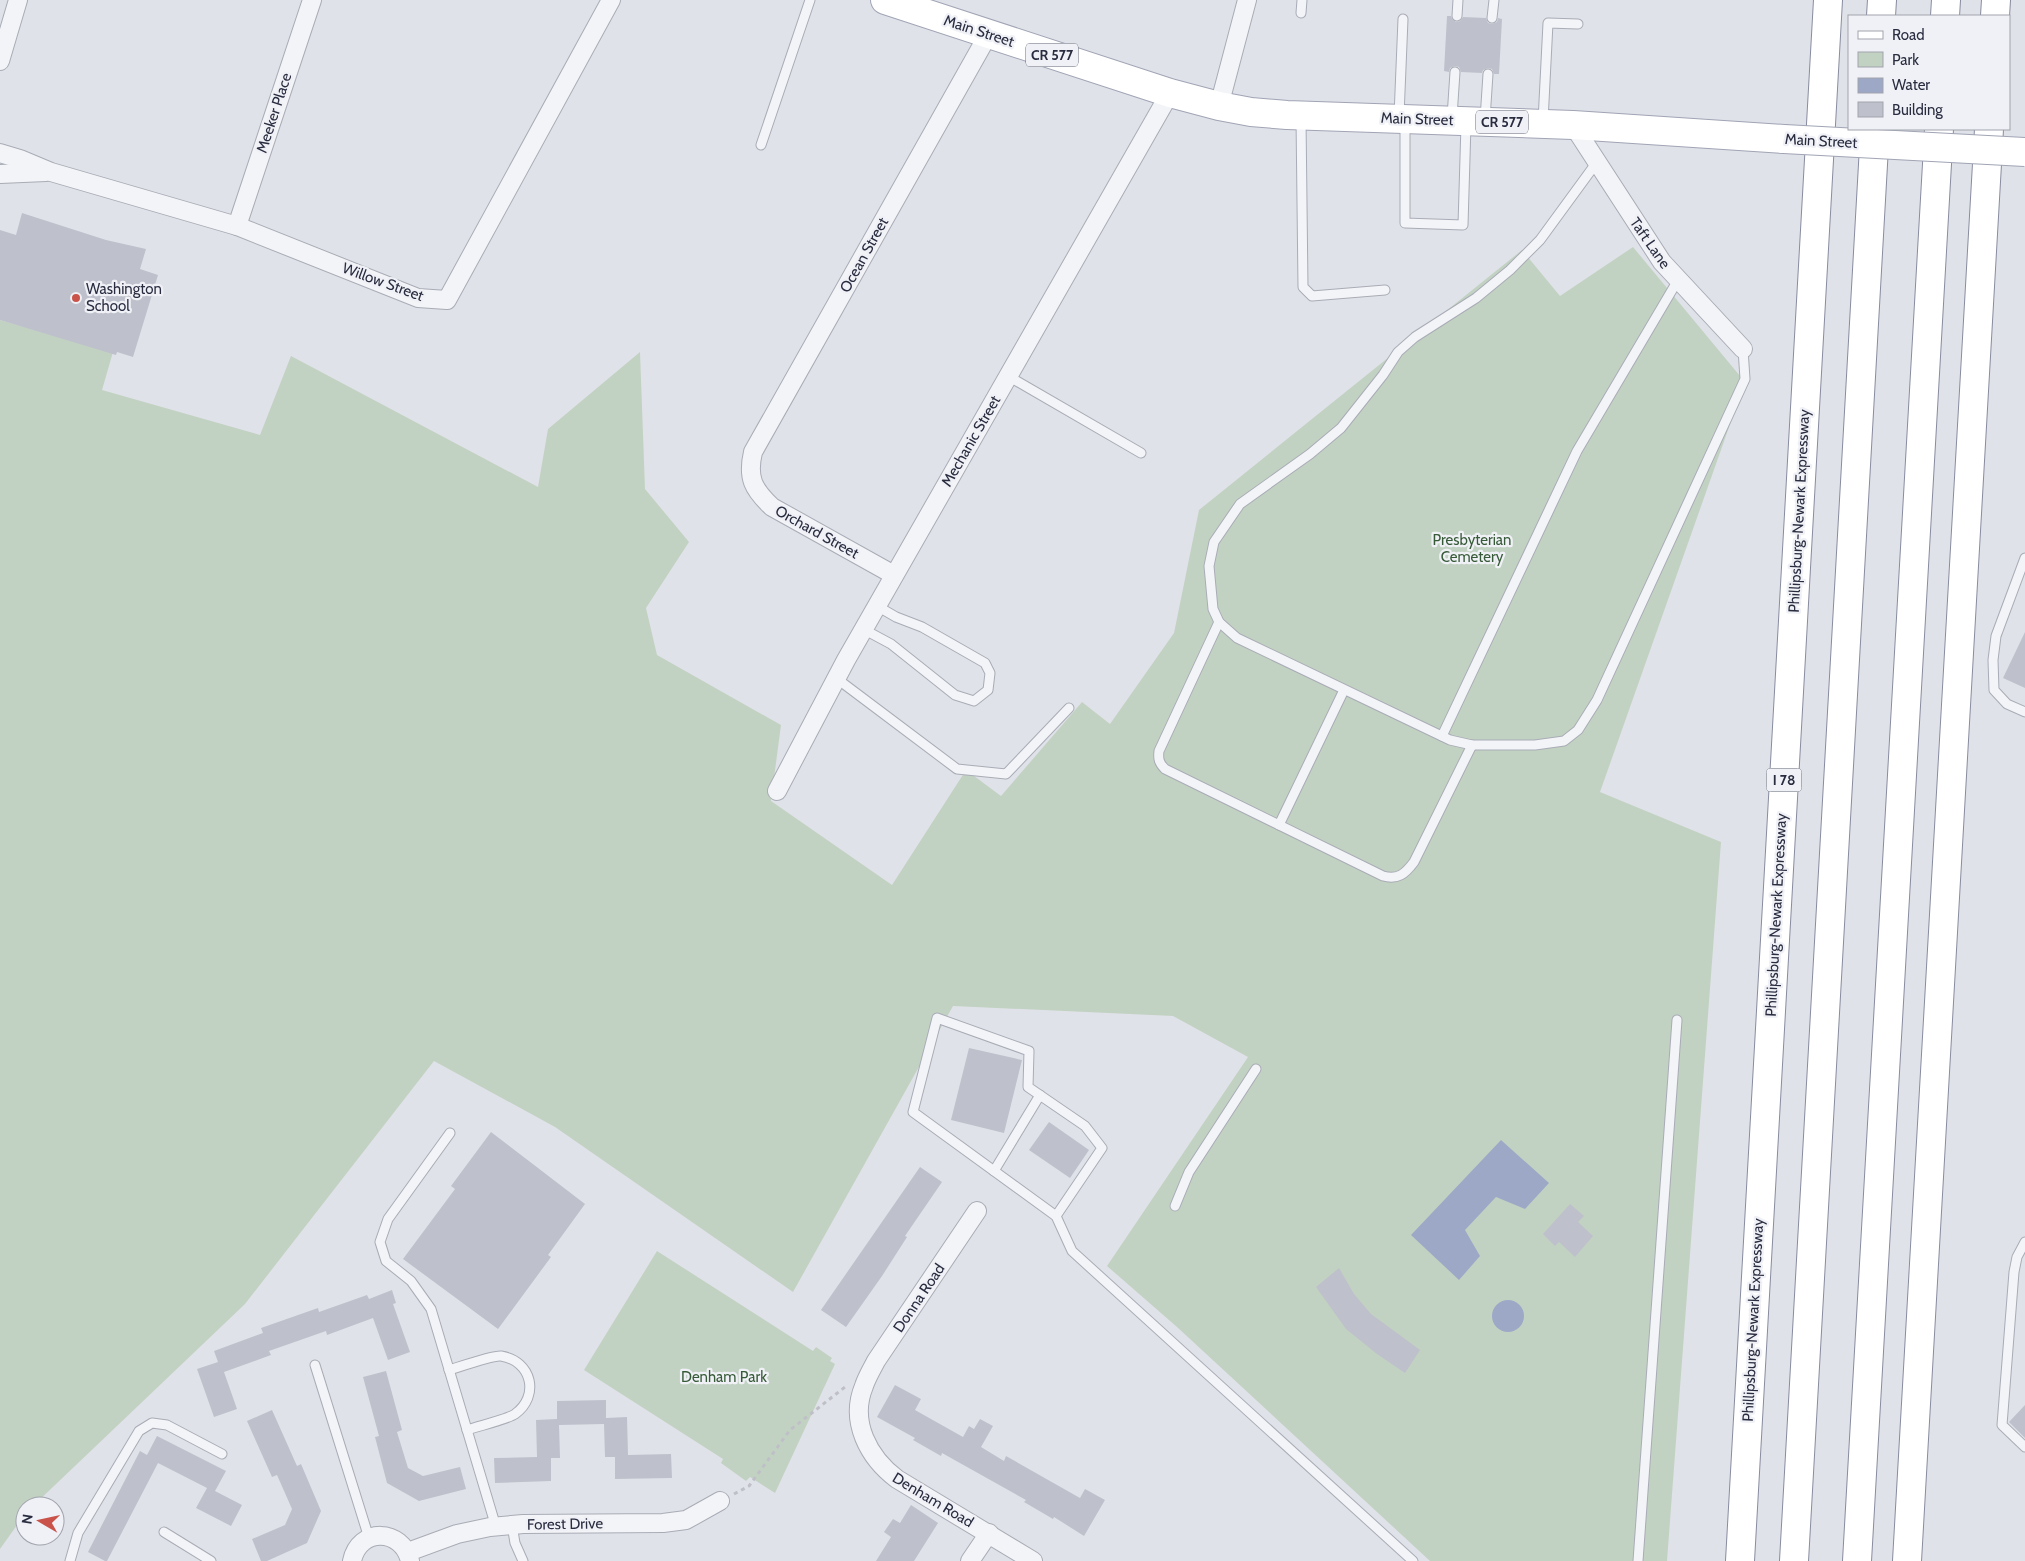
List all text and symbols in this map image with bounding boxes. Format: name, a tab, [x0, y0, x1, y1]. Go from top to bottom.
street label: Main Street	[942, 11, 1016, 51]
legend	[1848, 15, 2010, 130]
text: Road	[1892, 26, 1925, 44]
road number: CR 577	[1026, 44, 1078, 66]
text: Park	[1892, 51, 1919, 69]
street label: Meeker Place	[253, 70, 296, 155]
text: Water	[1892, 76, 1930, 94]
text: Building	[1892, 101, 1943, 119]
street label: Main Street	[1380, 109, 1454, 129]
road number: CR 577	[1476, 110, 1528, 134]
street label: Main Street	[1784, 130, 1858, 152]
street label: Ocean Street	[836, 214, 892, 296]
street label: Taft Lane	[1626, 214, 1674, 272]
street label: Willow Street	[340, 259, 426, 305]
place label: Washington School	[86, 280, 162, 315]
marker: Washington School	[70, 292, 82, 304]
street label: Mechanic Street	[938, 392, 1004, 490]
street label: Phillipsburg-Newark Expressway	[1785, 408, 1813, 613]
street label: Orchard Street	[772, 502, 862, 562]
park label: Presbyterian Cemetery	[1433, 531, 1511, 566]
road number: I 78	[1766, 768, 1802, 792]
street label: Phillipsburg-Newark Expressway	[1762, 812, 1790, 1017]
street label: Phillipsburg-Newark Expressway	[1739, 1217, 1767, 1422]
street label: Donna Road	[889, 1260, 949, 1336]
park label: Denham Park	[681, 1368, 767, 1386]
street label: Denham Road	[889, 1469, 977, 1531]
north arrow	[15, 1496, 65, 1546]
text: N	[17, 1513, 37, 1525]
street label: Forest Drive	[527, 1514, 603, 1534]

